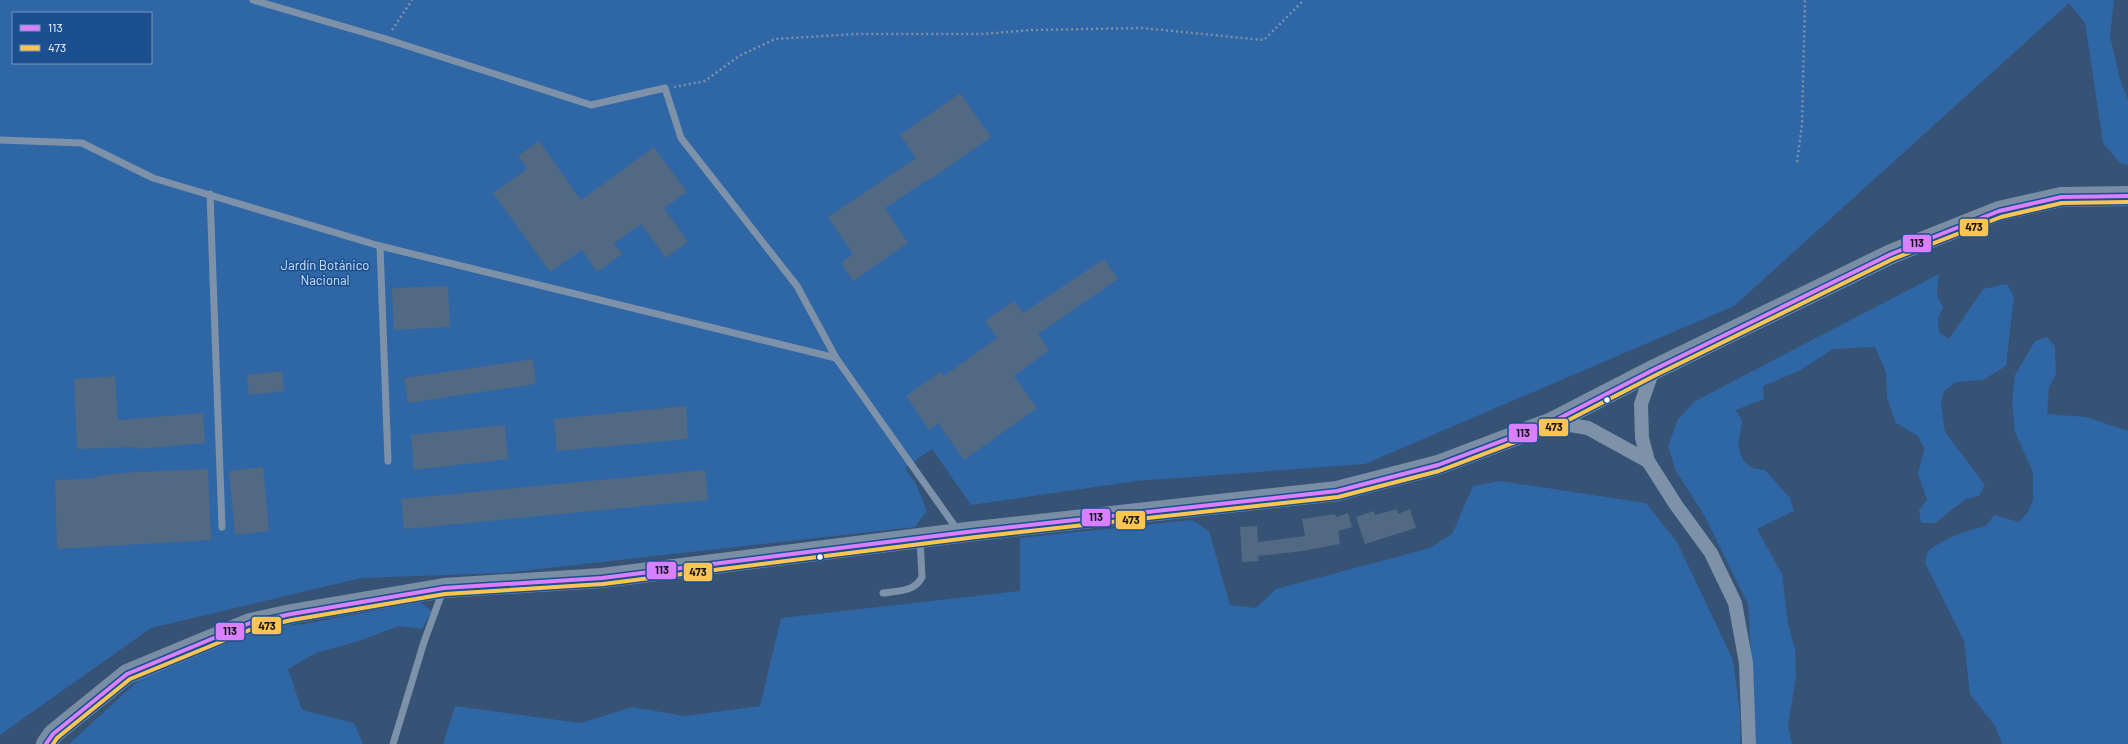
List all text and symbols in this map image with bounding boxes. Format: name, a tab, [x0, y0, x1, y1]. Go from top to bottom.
legend	[12, 12, 152, 64]
text: 113	[48, 20, 63, 34]
text: 473	[48, 40, 66, 54]
line badge: 473	[1959, 218, 1989, 237]
text: 473	[1965, 220, 1983, 233]
line badge: 113	[1902, 234, 1932, 253]
text: 113	[1910, 236, 1924, 249]
park label: Jardín Botánico Nacional	[281, 257, 369, 288]
unlabelled marker	[1602, 395, 1612, 405]
line badge: 473	[1538, 418, 1569, 437]
text: 473	[1545, 420, 1563, 433]
line badge: 113	[1508, 423, 1538, 443]
text: 113	[1516, 426, 1530, 439]
line badge: 113	[1081, 508, 1111, 527]
text: 113	[1089, 510, 1103, 523]
line badge: 473	[1115, 510, 1146, 530]
text: 473	[1122, 513, 1140, 526]
unlabelled marker	[815, 552, 825, 562]
line badge: 113	[646, 561, 677, 580]
line badge: 473	[683, 562, 713, 582]
text: 113	[655, 563, 669, 576]
text: 473	[689, 565, 707, 578]
line badge: 473	[251, 616, 282, 635]
text: 473	[258, 619, 276, 632]
line badge: 113	[215, 622, 245, 641]
text: 113	[223, 624, 237, 637]

